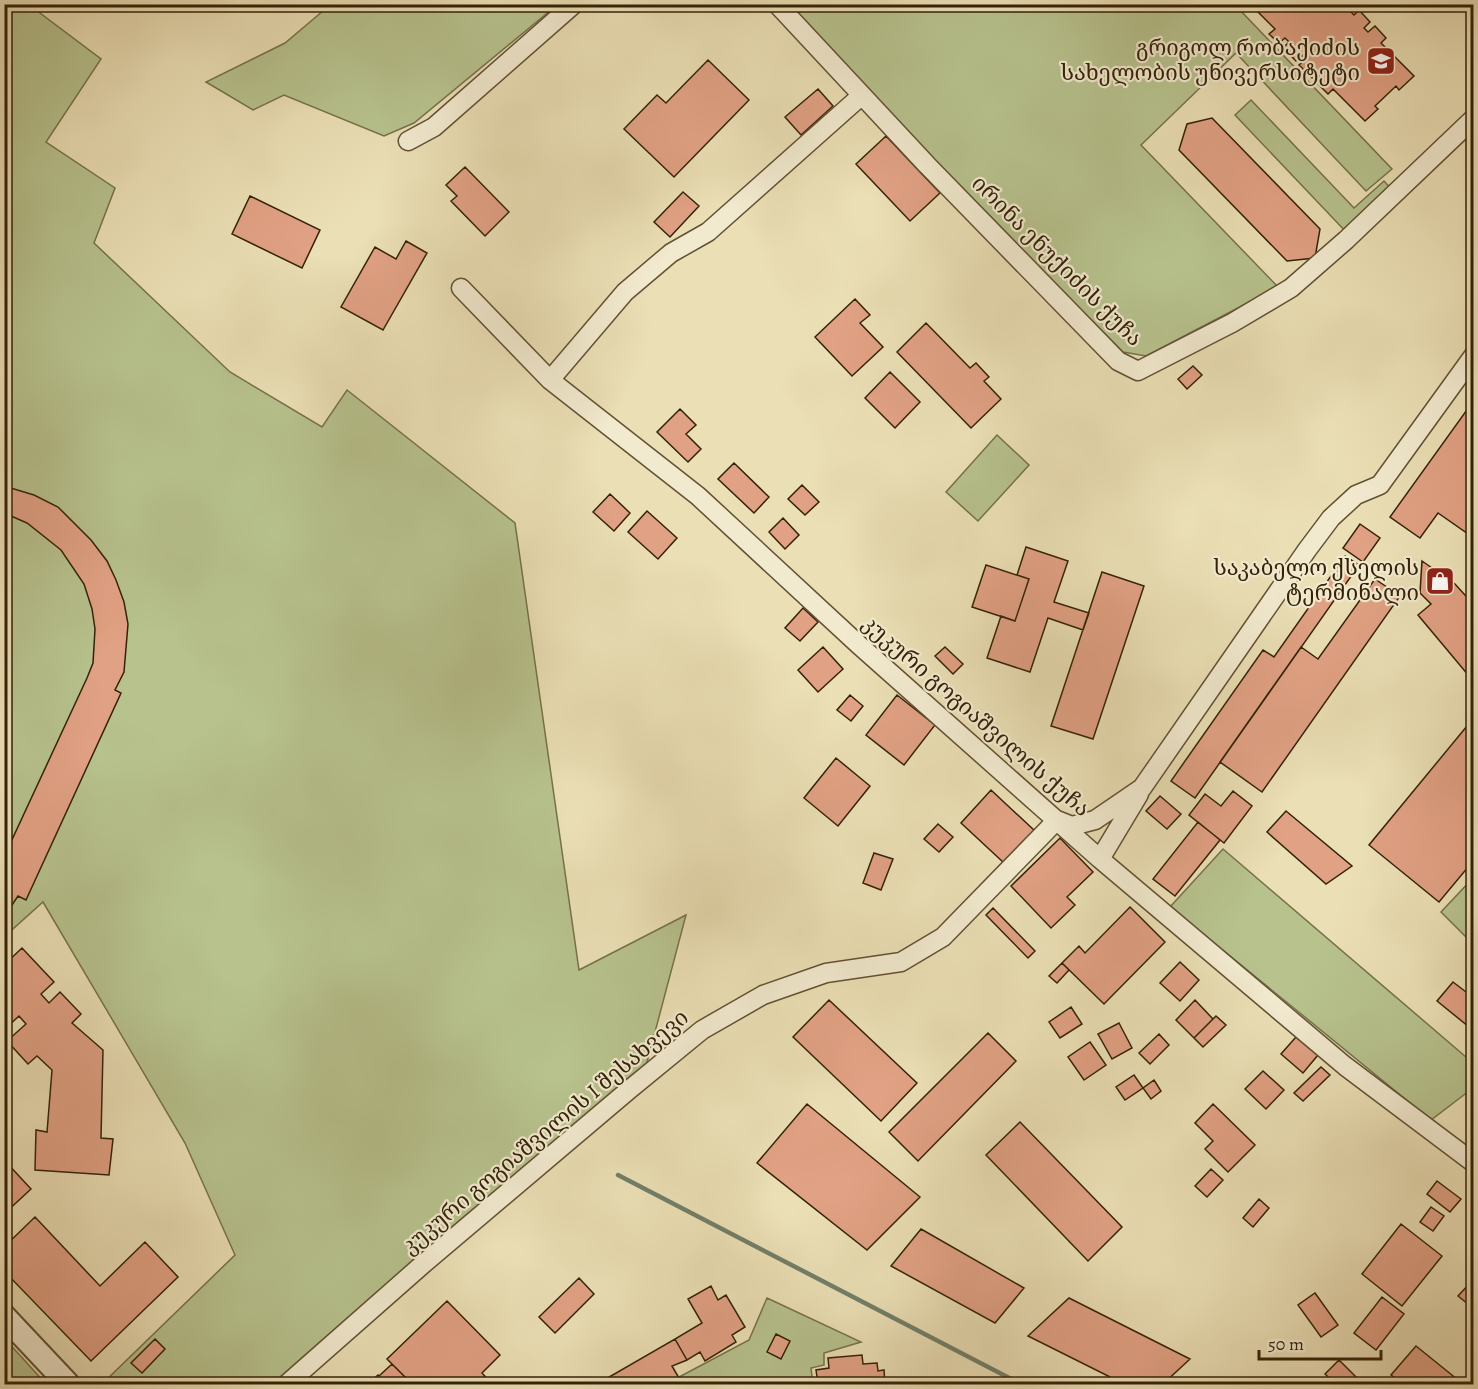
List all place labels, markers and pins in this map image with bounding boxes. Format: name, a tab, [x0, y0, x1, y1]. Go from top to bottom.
place label: გრიგოლ რობაქიძის სახელობის უნივერსიტეტი	[1061, 33, 1360, 88]
school or university icon: გრიგოლ რობაქიძის სახელობის უნივერსიტეტი	[1365, 45, 1397, 77]
place label: საკაბელო ქსელის ტერმინალი	[1213, 553, 1419, 608]
shop icon: საკაბელო ქსელის ტერმინალი	[1424, 565, 1456, 597]

